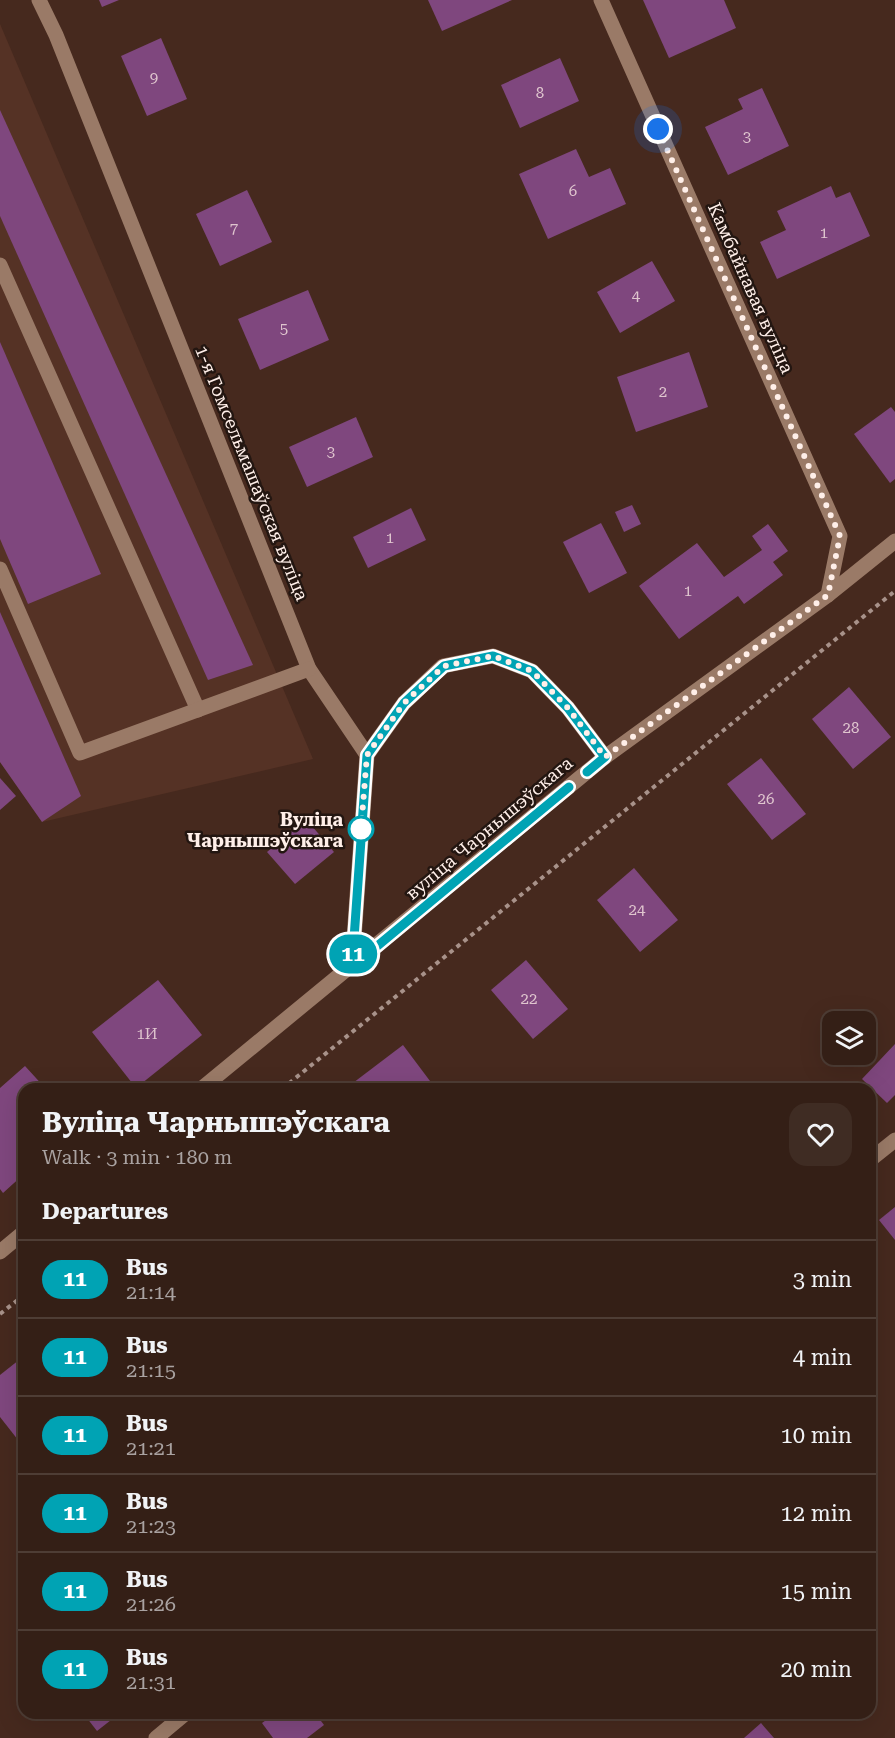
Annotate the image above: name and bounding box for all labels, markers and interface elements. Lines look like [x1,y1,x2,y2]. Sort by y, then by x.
house number: 9 [150,69,158,87]
house number: 8 [536,84,544,102]
your location [643,114,673,144]
house number: 3 [743,128,751,146]
house number: 6 [569,182,577,200]
street label: Камбайнавая вуліца [704,199,798,377]
house number: 7 [230,219,238,237]
house number: 1 [820,224,828,242]
house number: 4 [632,287,641,305]
house number: 5 [280,320,288,338]
street label: 1-я Гомсельмашаўская вуліца [191,342,313,604]
house number: 2 [659,383,667,401]
house number: 3 [327,443,335,461]
house number: 1 [386,529,394,547]
house number: 1 [684,582,692,600]
house number: 28 [843,719,859,737]
street label: вуліца Чарнышэўскага [401,752,577,904]
house number: 26 [758,790,774,808]
place label: Вуліца Чарнышэўскага [187,809,343,851]
marker: Вуліца Чарнышэўскага [348,816,374,842]
house number: 24 [629,901,646,919]
line badge: 11 [326,934,380,974]
text: 11 [341,942,365,966]
house number: 22 [521,990,537,1008]
map controls [822,1011,876,1065]
button: layers [822,1011,876,1065]
house number: 1И [136,1025,158,1043]
button: heart [789,1103,852,1166]
text: Вуліца Чарнышэўскага [42,1106,390,1139]
text: Walk · 3 min · 180 m [42,1145,232,1169]
text: Departures [42,1199,168,1224]
text: Bus [126,1255,168,1280]
text: 11 [63,1267,87,1291]
text: 3 min [793,1267,852,1292]
text: 21:14 [126,1280,176,1304]
text: Bus [126,1333,168,1358]
text: 11 [63,1345,87,1369]
text: 4 min [793,1345,852,1370]
text: 21:15 [126,1358,176,1382]
text: Bus [126,1411,168,1436]
text: 11 [63,1423,87,1447]
text: 10 min [781,1423,852,1448]
text: 21:21 [126,1436,176,1460]
text: Bus [126,1489,168,1514]
text: 11 [63,1501,87,1525]
text: 12 min [781,1501,852,1526]
text: 21:23 [126,1514,176,1538]
text: Bus [126,1567,168,1592]
text: 11 [63,1579,87,1603]
text: 15 min [781,1579,852,1604]
text: 21:26 [126,1592,176,1616]
text: Bus [126,1645,168,1670]
text: 11 [63,1657,87,1681]
text: 20 min [781,1657,852,1682]
text: 21:31 [126,1670,176,1694]

